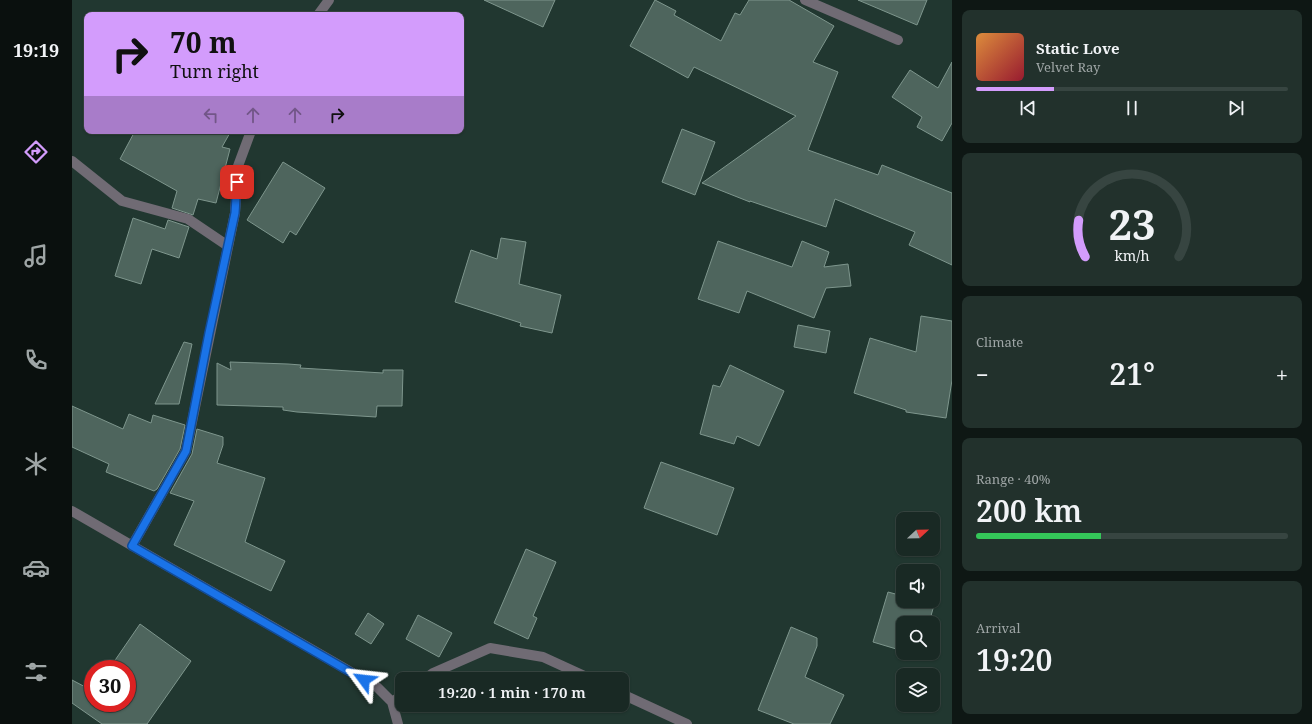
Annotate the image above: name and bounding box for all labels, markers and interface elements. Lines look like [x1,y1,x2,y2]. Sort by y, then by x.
text: 70 m [170,23,237,61]
icon: right [104,28,156,80]
text: 19:19 [13,38,59,62]
text: Static Love [1036,38,1120,58]
text: Velvet Ray [1036,58,1100,76]
text: Turn right [170,59,259,83]
icon: previous [1017,97,1039,119]
icon: pause [1121,97,1143,119]
icon: next [1225,97,1247,119]
icon: left [200,104,222,126]
icon: ahead [242,104,264,126]
icon: ahead [284,104,306,126]
icon: right [326,104,348,126]
icon: directions [22,138,50,166]
pin [220,165,254,199]
icon: arrive [226,171,248,193]
text: 23 [1108,196,1156,252]
icon: music [22,242,50,270]
text: km/h [1114,246,1150,265]
text: Climate [976,333,1023,351]
icon: phone [22,346,50,374]
text: 21° [1109,353,1155,394]
text: − [976,359,989,389]
text: + [1276,359,1288,389]
icon: climate [22,450,50,478]
text: Range · 40% [976,470,1050,488]
text: 200 km [976,490,1082,531]
north arrow [896,512,940,556]
map controls [896,512,940,712]
icon: car [22,554,50,582]
button: sound [896,564,940,608]
button: search [896,616,940,660]
text: Arrival [976,619,1020,637]
text: 19:20 [976,639,1052,680]
icon: filters [22,658,50,686]
position arrow [343,659,385,701]
speed limit sign: 30 [84,660,136,712]
button: layers [896,668,940,712]
text: 19:20 · 1 min · 170 m [438,682,586,702]

